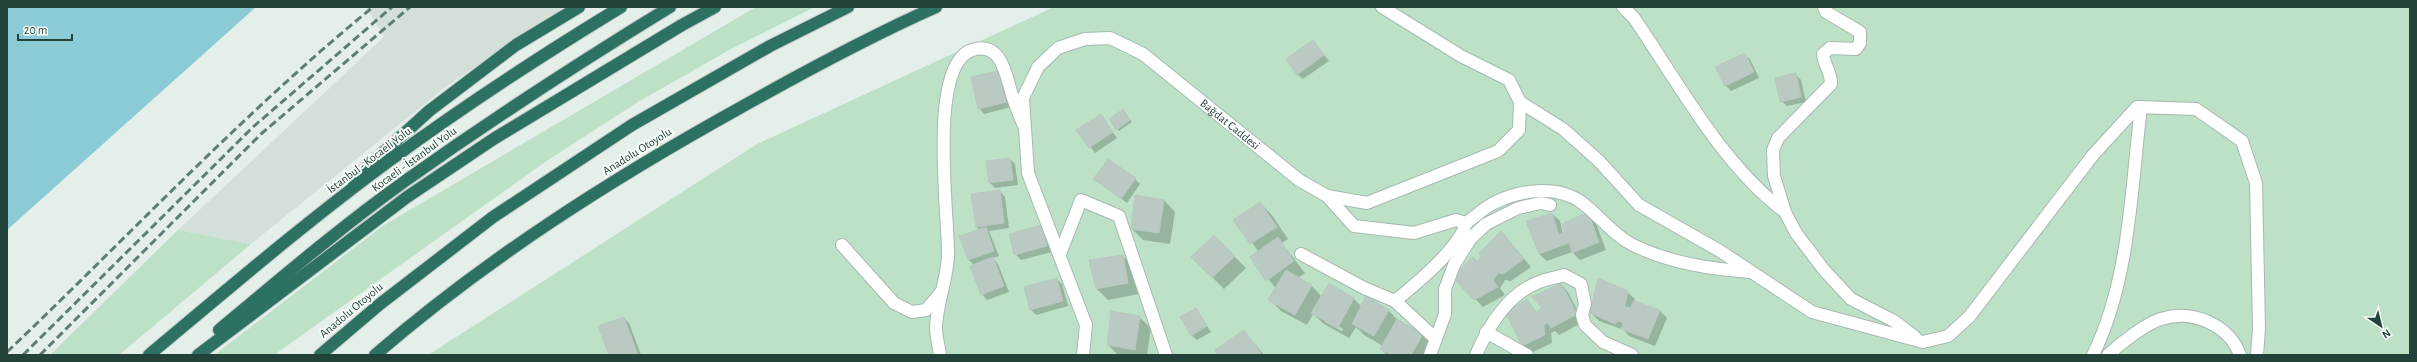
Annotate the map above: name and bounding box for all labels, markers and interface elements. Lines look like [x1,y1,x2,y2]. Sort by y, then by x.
scale bar [18,16,72,42]
text: 20 m [24,24,47,36]
street label: Bağdat Caddesi [1198,97,1262,152]
street label: Kocaeli - İstanbul Yolu [369,123,459,194]
street label: İstanbul - Kocaeli Yolu [324,124,413,195]
street label: Anadolu Otoyolu [600,125,674,178]
street label: Anadolu Otoyolu [317,280,386,341]
north arrow [2361,306,2401,346]
text: N [2380,327,2393,340]

